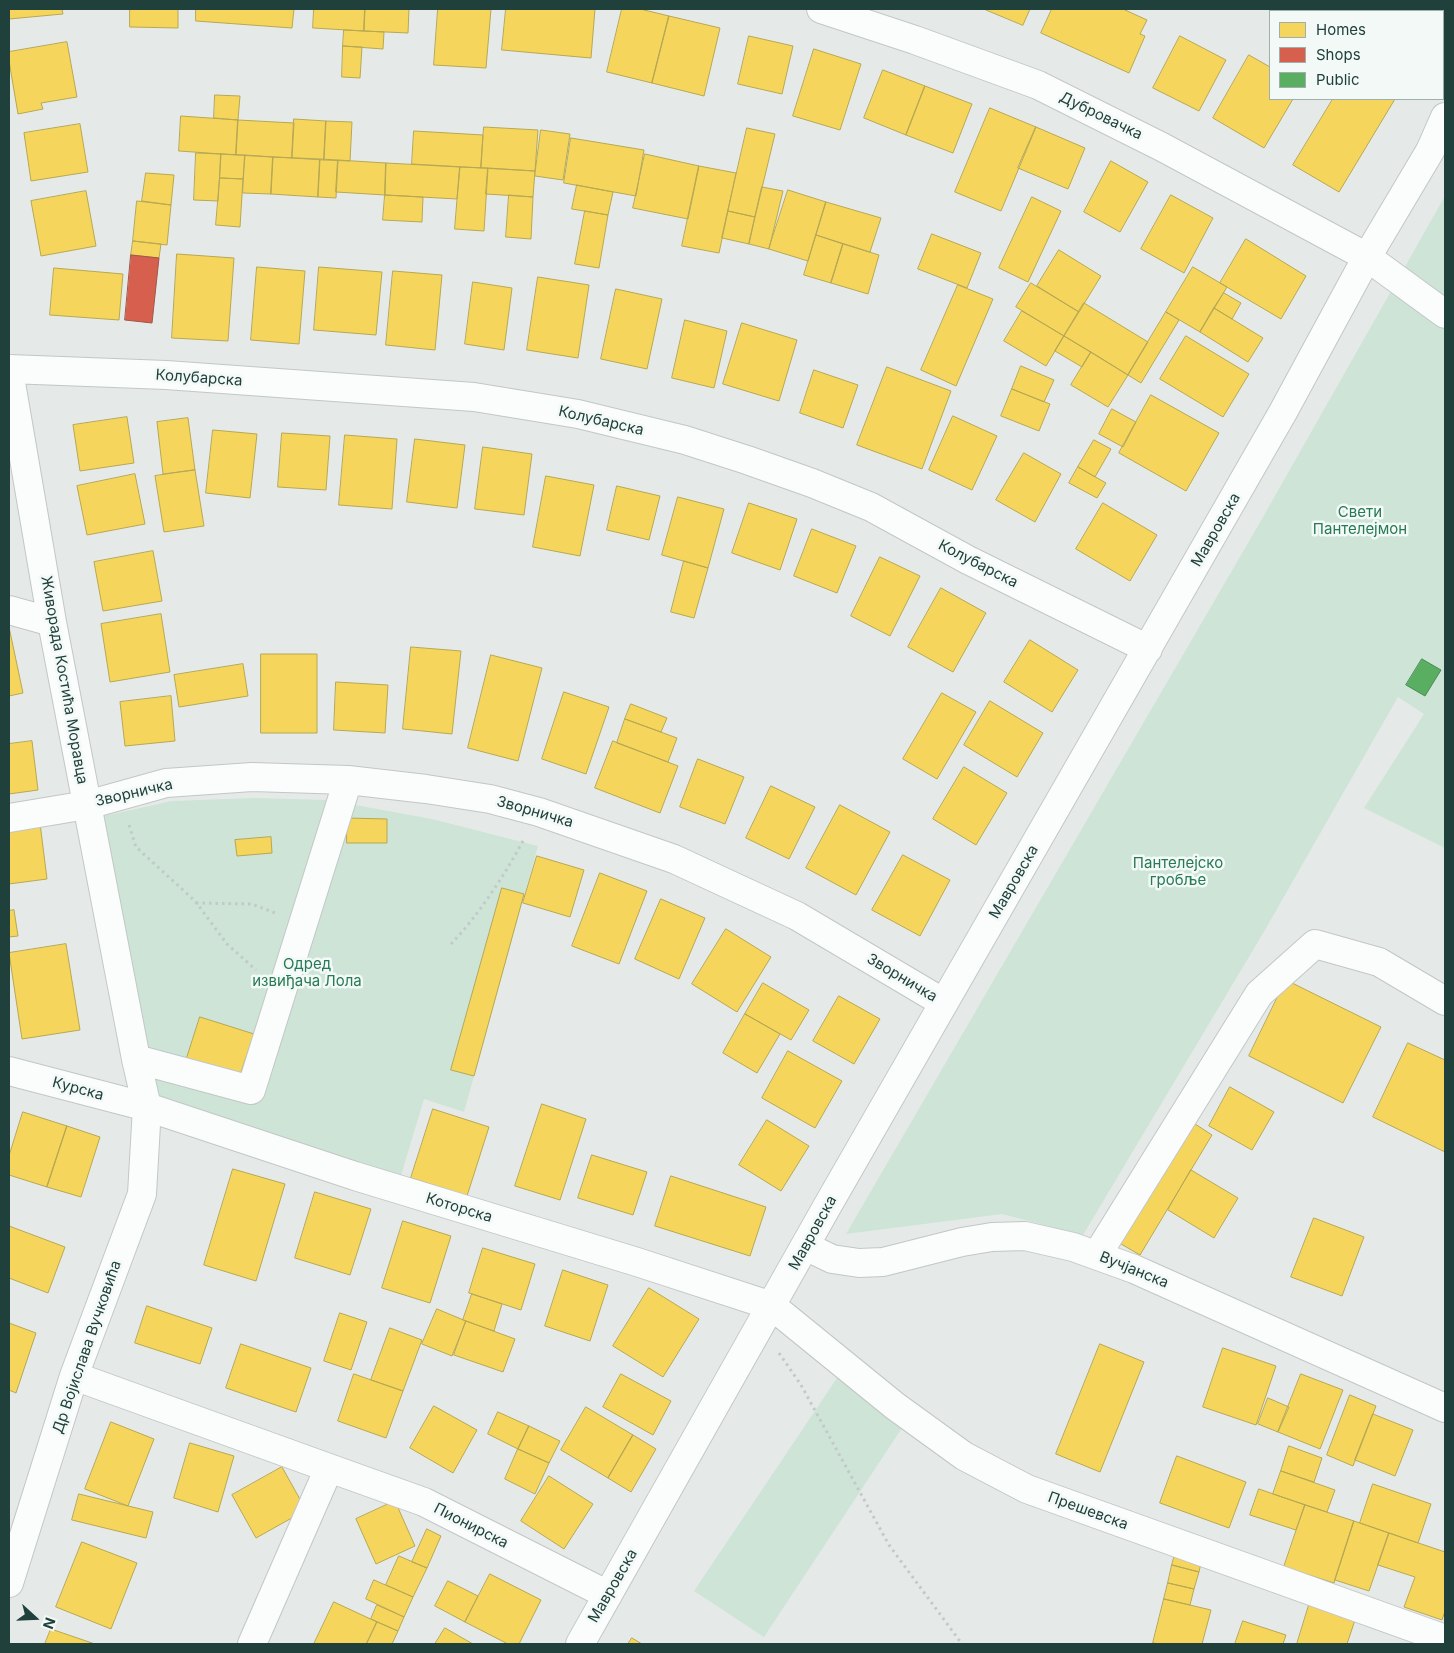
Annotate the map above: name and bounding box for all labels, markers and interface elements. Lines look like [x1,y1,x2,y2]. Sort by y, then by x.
legend [1269,10,1444,100]
text: Homes [1316,20,1366,39]
text: Shops [1316,45,1361,64]
text: Public [1316,70,1359,89]
street label: Дубровачка [1057,88,1145,144]
street label: Колубарска [155,366,243,390]
street label: Колубарска [557,402,645,440]
street label: Мавровска [1188,490,1244,570]
park label: Свети Пантелејмон [1313,503,1407,538]
street label: Колубарска [935,536,1021,592]
street label: Живорада Костића Моравца [37,574,91,786]
street label: Зворничка [94,775,174,811]
street label: Зворничка [495,792,575,832]
street label: Мавровска [986,842,1042,922]
park label: Пантелејско гробље [1133,854,1223,889]
street label: Зворничка [864,950,940,1006]
park label: Одред извиђача Лола [252,955,362,990]
street label: Курска [50,1074,106,1104]
street label: Которска [424,1189,494,1227]
street label: Мавровска [785,1193,841,1273]
street label: Вучјанска [1097,1248,1171,1292]
street label: Др Војислава Вучковића [49,1258,125,1436]
street label: Прешевска [1046,1488,1130,1534]
street label: Пионирска [431,1500,511,1552]
street label: Мавровска [585,1546,641,1626]
north arrow [10,1593,60,1643]
text: N [40,1615,59,1631]

